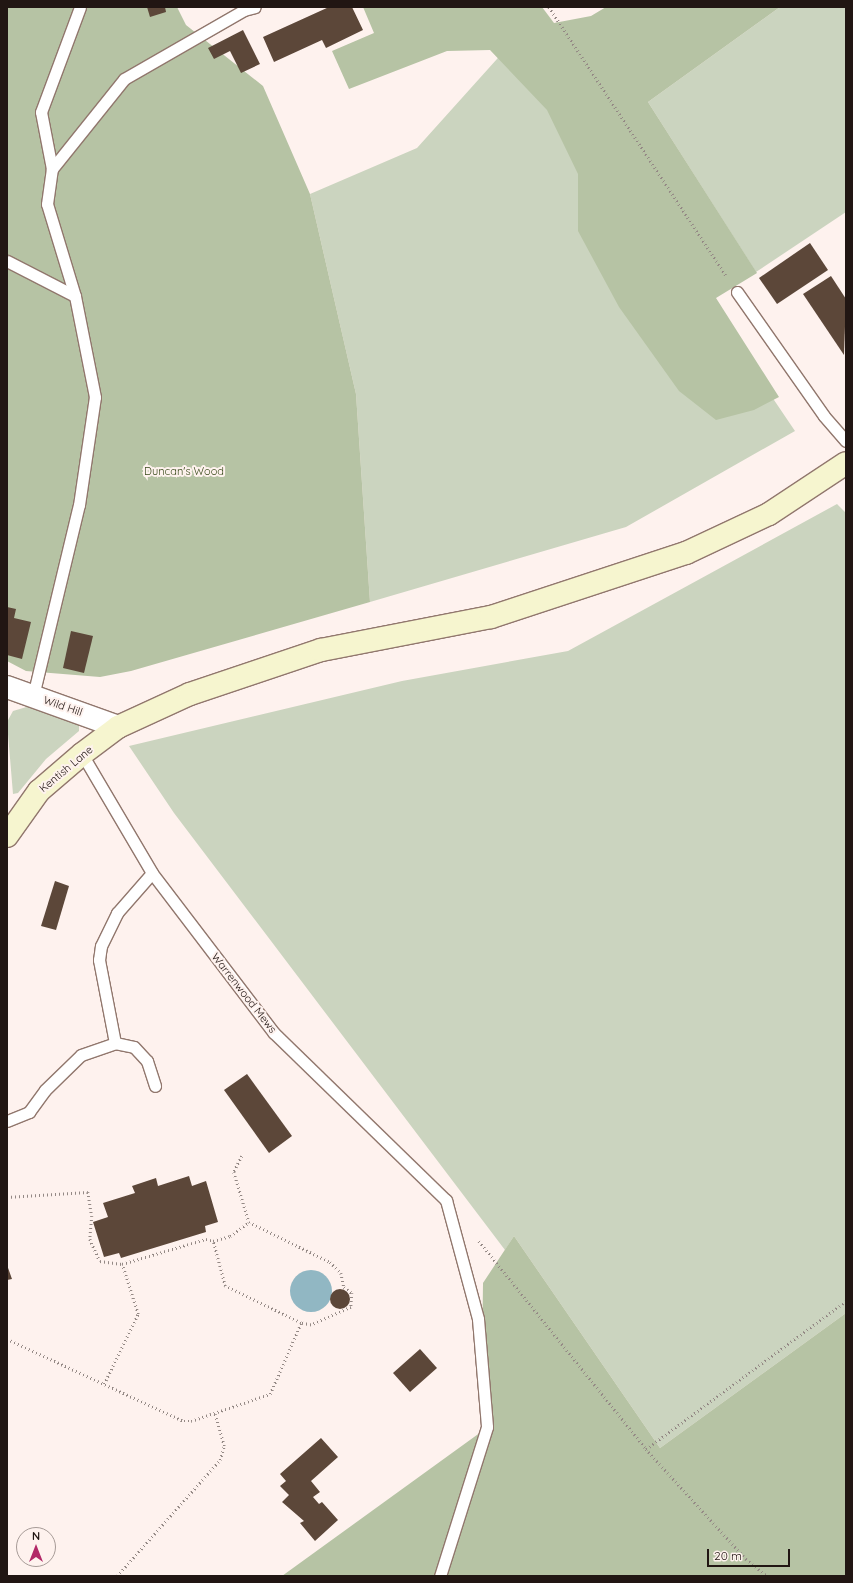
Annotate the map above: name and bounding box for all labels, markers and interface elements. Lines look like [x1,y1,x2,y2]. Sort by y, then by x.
park label: Duncan's Wood [144,464,224,478]
street label: Wild Hill [42,693,84,719]
street label: Kentish Lane [37,743,95,795]
street label: Warrenwood Mews [209,950,279,1036]
north arrow [16,1527,56,1567]
text: N [32,1529,40,1543]
scale bar [709,1541,792,1567]
text: 20 m [714,1548,742,1563]

